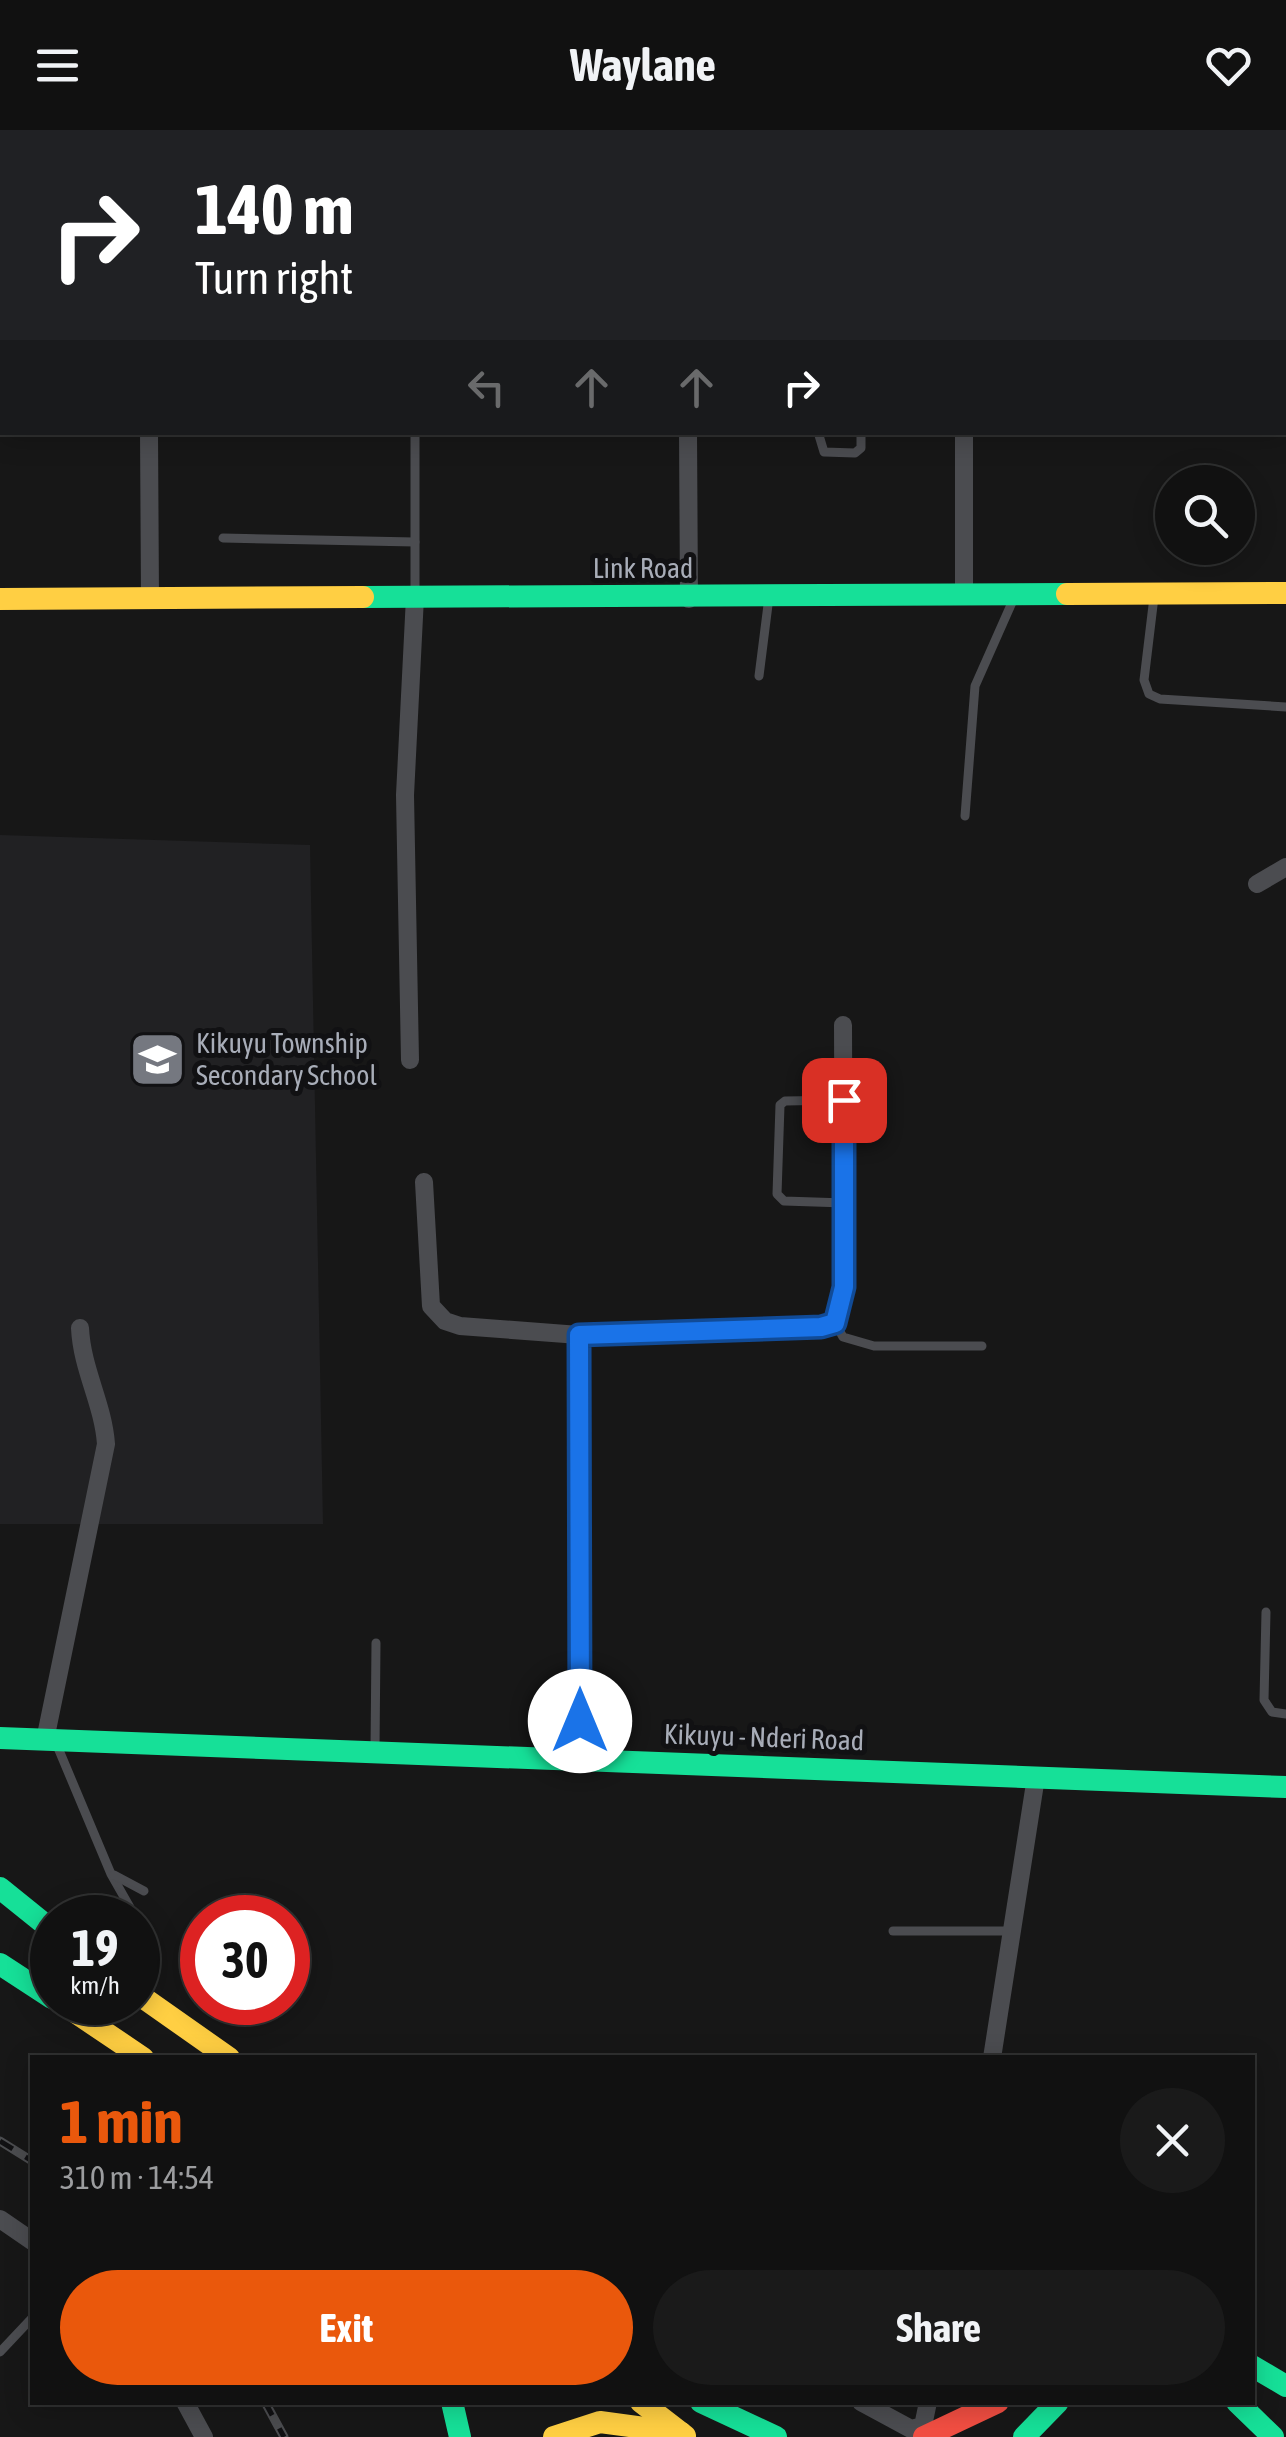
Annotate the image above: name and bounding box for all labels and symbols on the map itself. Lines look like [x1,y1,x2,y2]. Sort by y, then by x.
street label: Link Road [593,552,693,584]
place label: Kikuyu Township Secondary School [196,1027,377,1091]
school or university icon: Kikuyu Township Secondary School [127,1029,187,1089]
pin [802,1058,887,1143]
position arrow [528,1669,632,1773]
street label: Kikuyu - Nderi Road [663,1718,865,1756]
speed limit sign: 30 [180,1895,310,2025]

